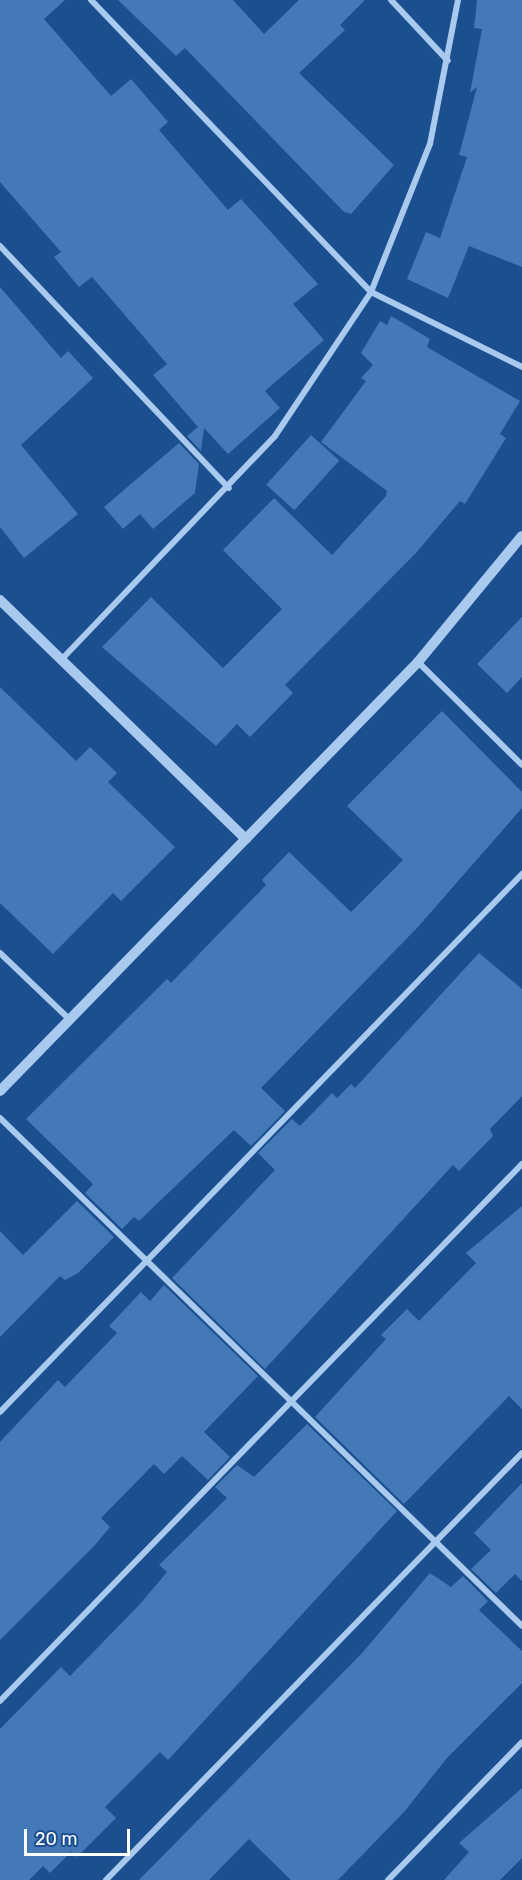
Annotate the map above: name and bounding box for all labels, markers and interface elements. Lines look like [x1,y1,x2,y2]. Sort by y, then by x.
scale bar [27,1817,134,1855]
text: 20 m [35,1828,77,1850]

